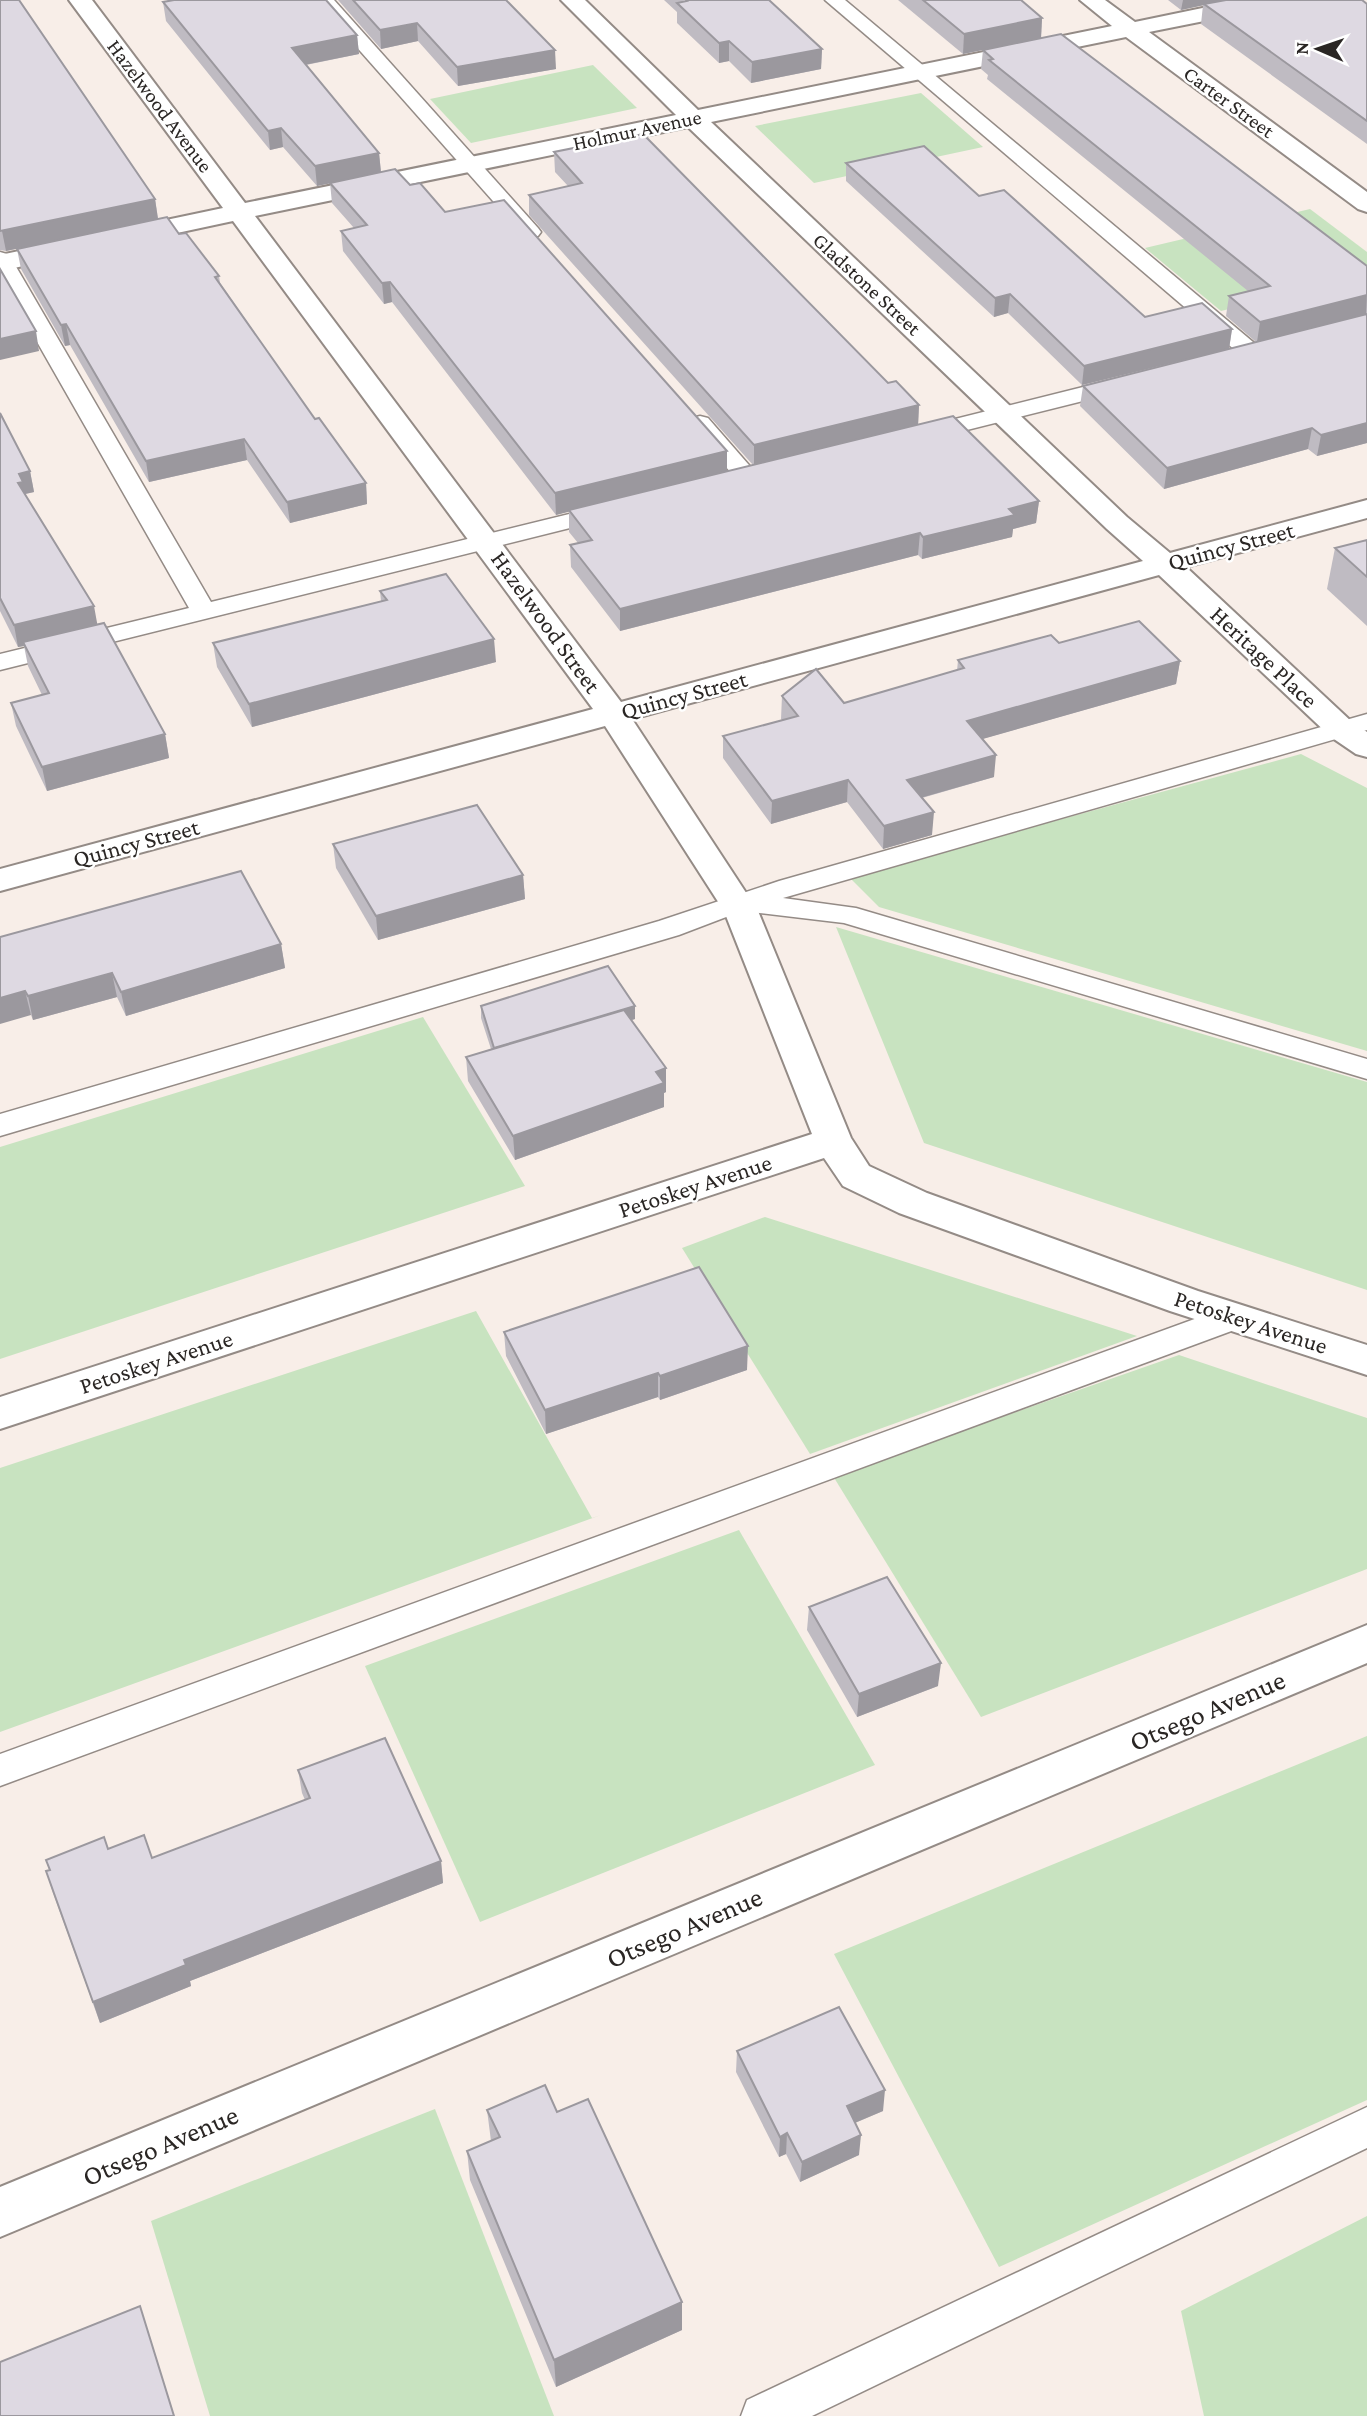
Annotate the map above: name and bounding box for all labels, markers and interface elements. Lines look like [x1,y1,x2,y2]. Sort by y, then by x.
north arrow [1283,14,1353,84]
street label: Hazelwood Avenue [102,35,218,177]
text: N [1291,42,1312,55]
street label: Carter Street [1179,61,1280,144]
street label: Holmur Avenue [570,105,704,155]
street label: Gladstone Street [808,228,927,341]
street label: Quincy Street [1165,515,1298,575]
street label: Hazelwood Street [486,546,607,699]
street label: Heritage Place [1205,600,1323,713]
street label: Quincy Street [618,664,751,724]
street label: Quincy Street [70,812,203,872]
street label: Petoskey Avenue [615,1148,775,1223]
street label: Petoskey Avenue [1171,1284,1331,1359]
street label: Petoskey Avenue [76,1324,236,1399]
street label: Otsego Avenue [1125,1664,1290,1757]
street label: Otsego Avenue [602,1881,767,1974]
street label: Otsego Avenue [78,2099,243,2192]

